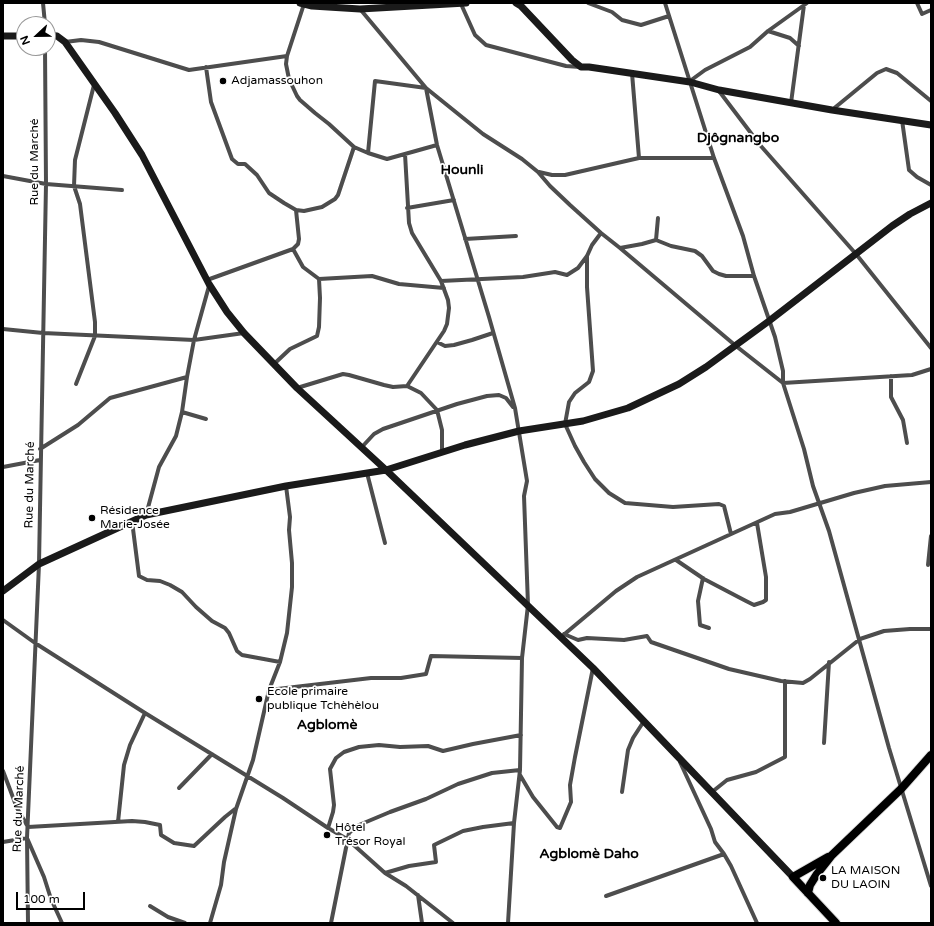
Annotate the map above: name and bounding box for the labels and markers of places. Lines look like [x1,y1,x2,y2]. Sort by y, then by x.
place label: Adjamassouhon [231,74,323,88]
marker: Adjamassouhon [218,76,228,86]
place label: Résidence Marie-Josée [100,504,170,532]
marker: Résidence Marie-Josée [87,513,97,523]
place label: Ecole primaire publique Tchèhèlou [267,685,379,713]
marker: Ecole primaire publique Tchèhèlou [254,694,264,704]
place label: Hôtel Trésor Royal [335,821,405,849]
marker: Hôtel Trésor Royal [322,830,332,840]
place label: LA MAISON DU LAOIN [831,864,900,892]
marker: LA MAISON DU LAOIN [818,873,828,883]

